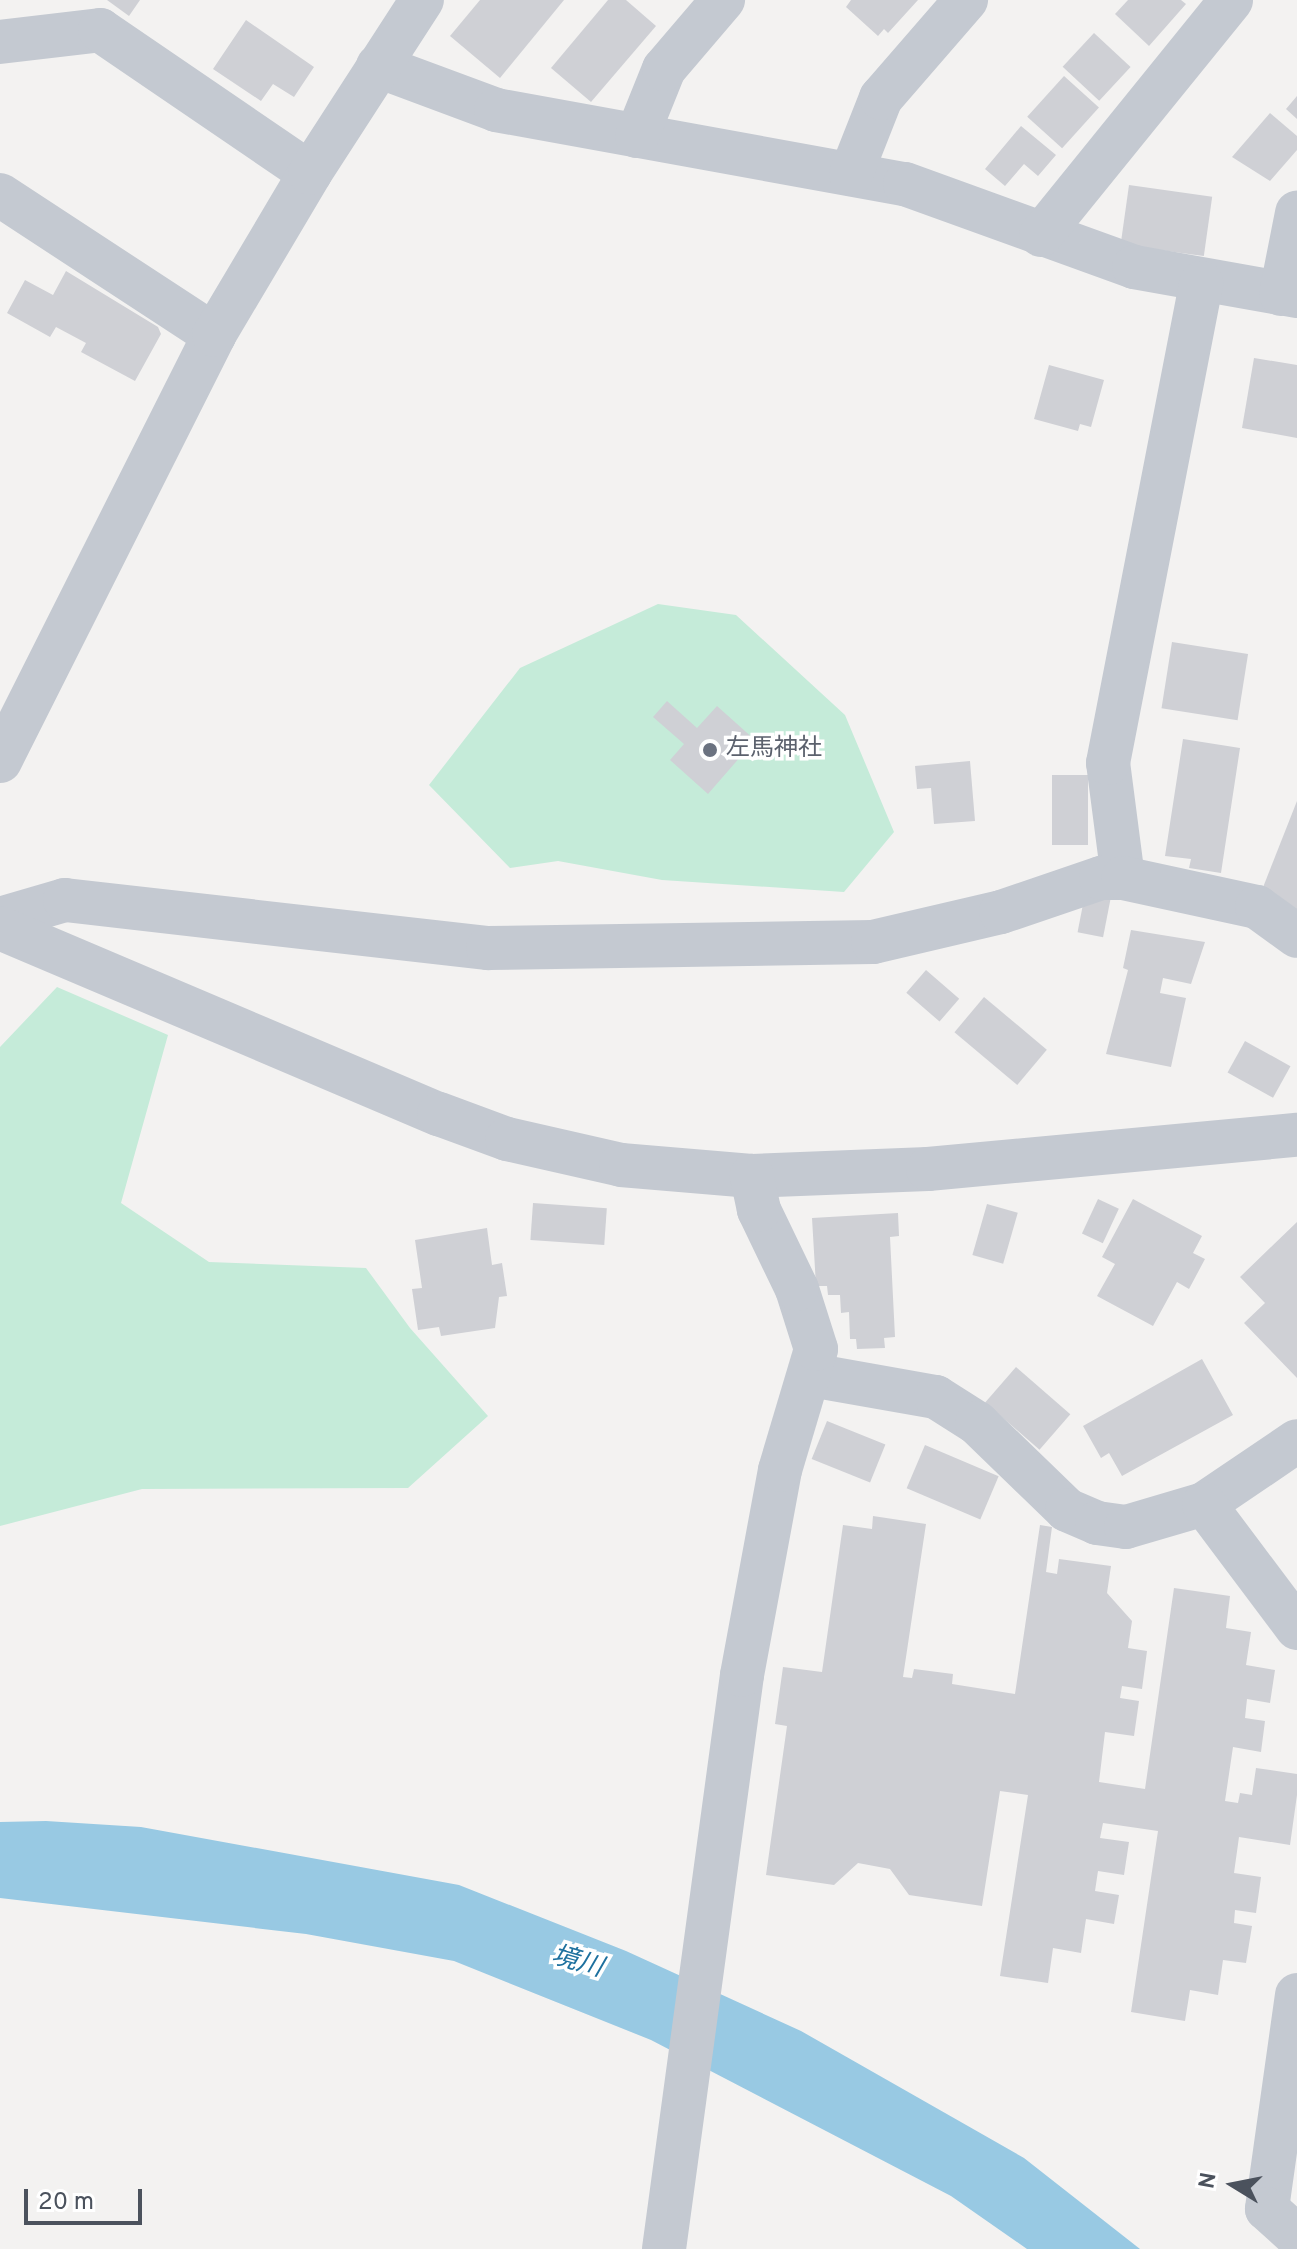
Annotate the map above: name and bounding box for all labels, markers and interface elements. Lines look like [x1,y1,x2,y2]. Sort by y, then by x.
place label: 左馬神社 [726,736,822,764]
marker: 左馬神社 [701,741,719,759]
water label: 境川 [548,1941,606,1985]
north arrow [1193,2145,1273,2225]
text: N [1194,2171,1224,2191]
scale bar [28,2173,146,2223]
text: 20 m [38,2188,94,2218]

